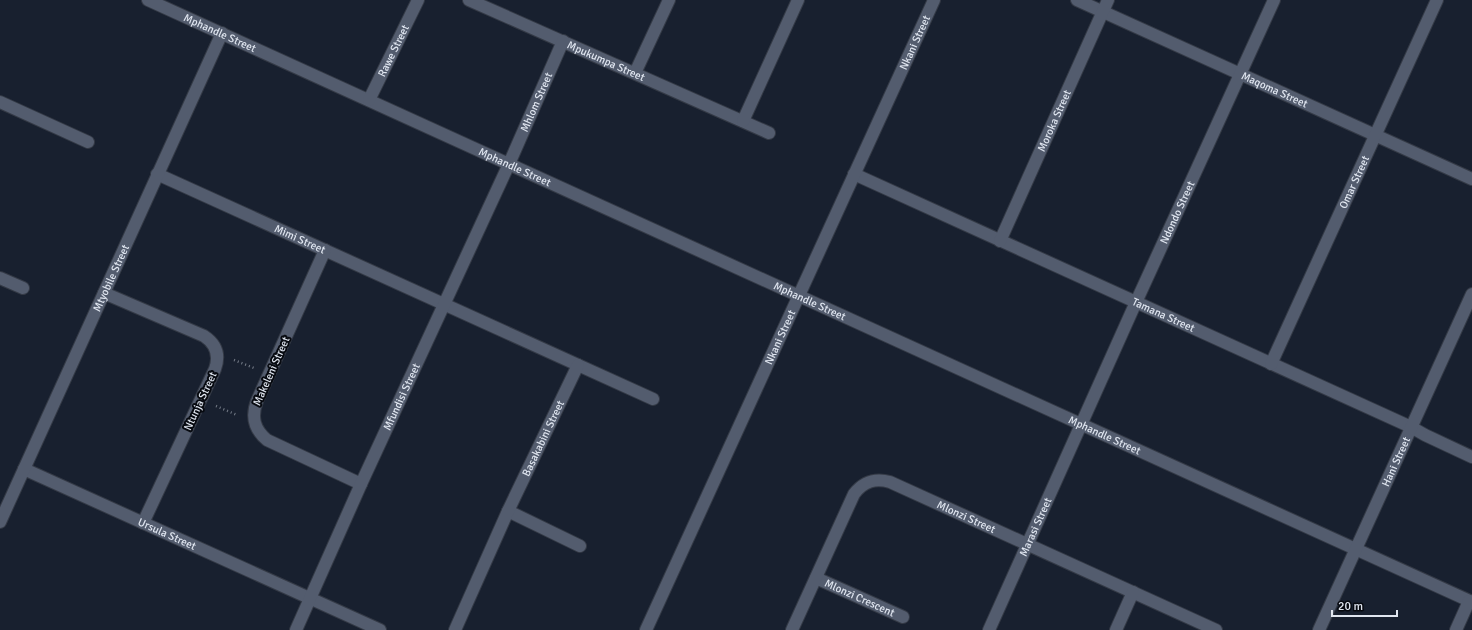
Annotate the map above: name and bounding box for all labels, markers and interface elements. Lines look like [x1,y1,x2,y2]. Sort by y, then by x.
street label: Mphandle Street [182,11,258,55]
street label: Nkani Street [897,13,933,72]
street label: Rawe Street [375,22,412,79]
street label: Mpukumpa Street [565,38,647,84]
street label: Maqoma Street [1239,69,1310,111]
street label: Mhlom Street [518,70,555,134]
street label: Moroka Street [1035,88,1074,154]
street label: Mphandle Street [476,145,553,189]
street label: Omar Street [1337,154,1372,211]
street label: Ndondo Street [1157,179,1198,246]
street label: Mimi Street [272,222,328,257]
street label: Mtyobile Street [90,243,132,314]
street label: Mphandle Street [771,279,848,323]
street label: Tamana Street [1130,295,1197,335]
street label: Nkani Street [762,308,799,367]
street label: Makeleni Street [250,335,292,408]
street label: Mfundisi Street [381,361,423,432]
street label: Ntunja Street [181,370,220,433]
street label: Basakabini Street [520,398,567,479]
street label: Mphandle Street [1066,413,1143,458]
street label: Hani Street [1379,435,1413,489]
street label: Marasi Street [1017,496,1055,558]
street label: Mlonzi Street [935,498,997,536]
street label: Ursula Street [136,515,198,553]
street label: Mlonzi Crescent [823,577,897,620]
scale bar [1332,592,1397,618]
text: 20 m [1338,599,1363,614]

